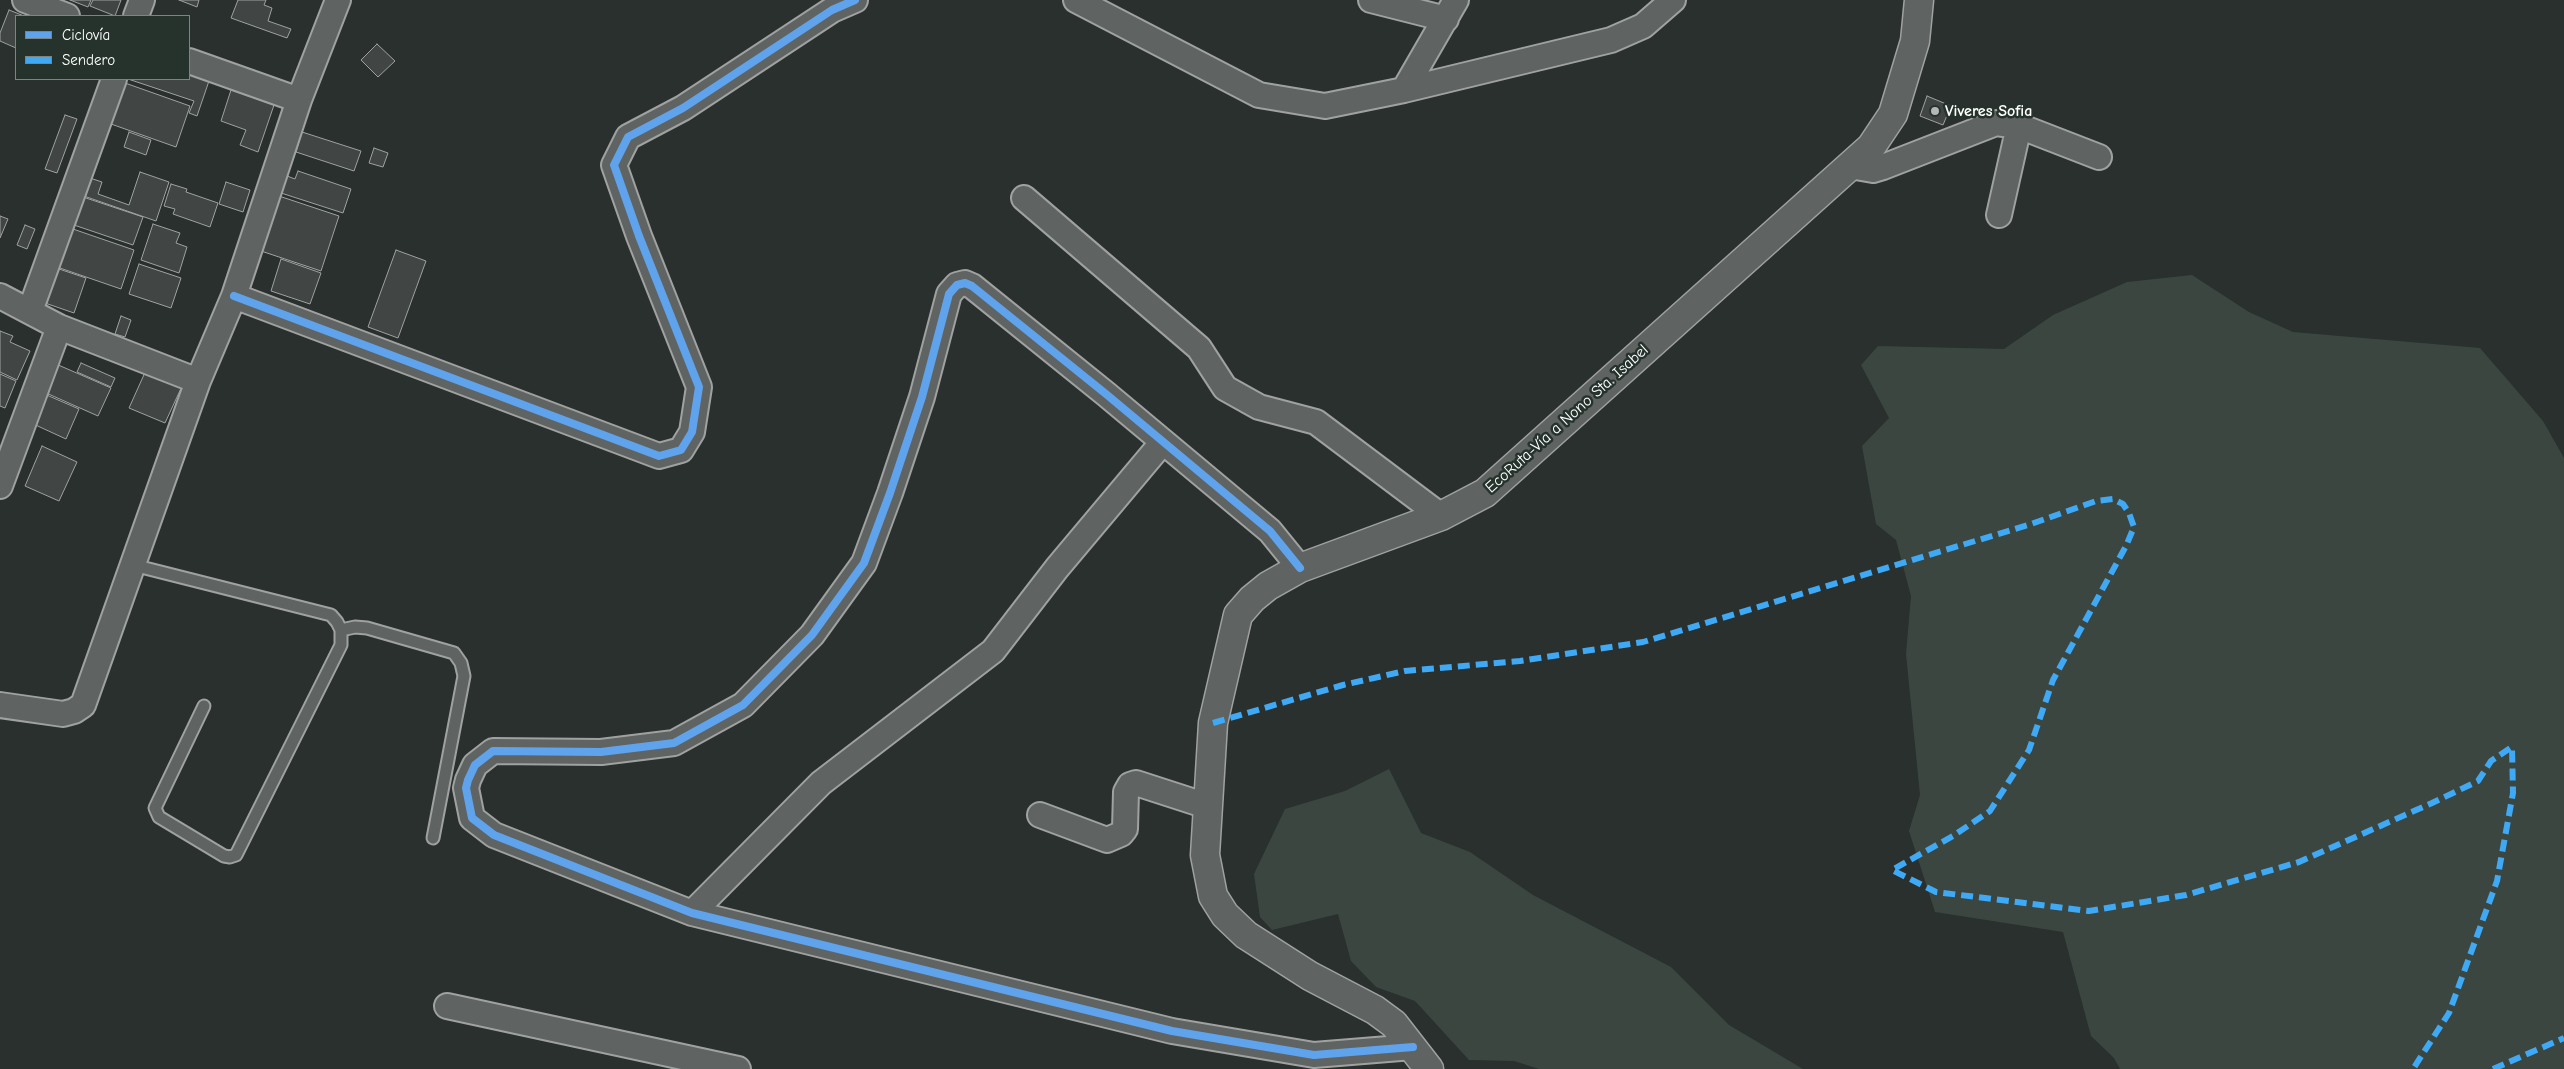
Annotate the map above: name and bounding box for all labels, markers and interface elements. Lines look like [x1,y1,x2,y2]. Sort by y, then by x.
legend [15,15,190,80]
text: Ciclovía [62,26,110,44]
text: Sendero [62,51,115,69]
place label: Viveres Sofia [1945,101,2032,121]
marker: Viveres Sofia [1929,105,1941,117]
street label: EcoRuta-Vía a Nono Sta. Isabel [1481,341,1653,497]

